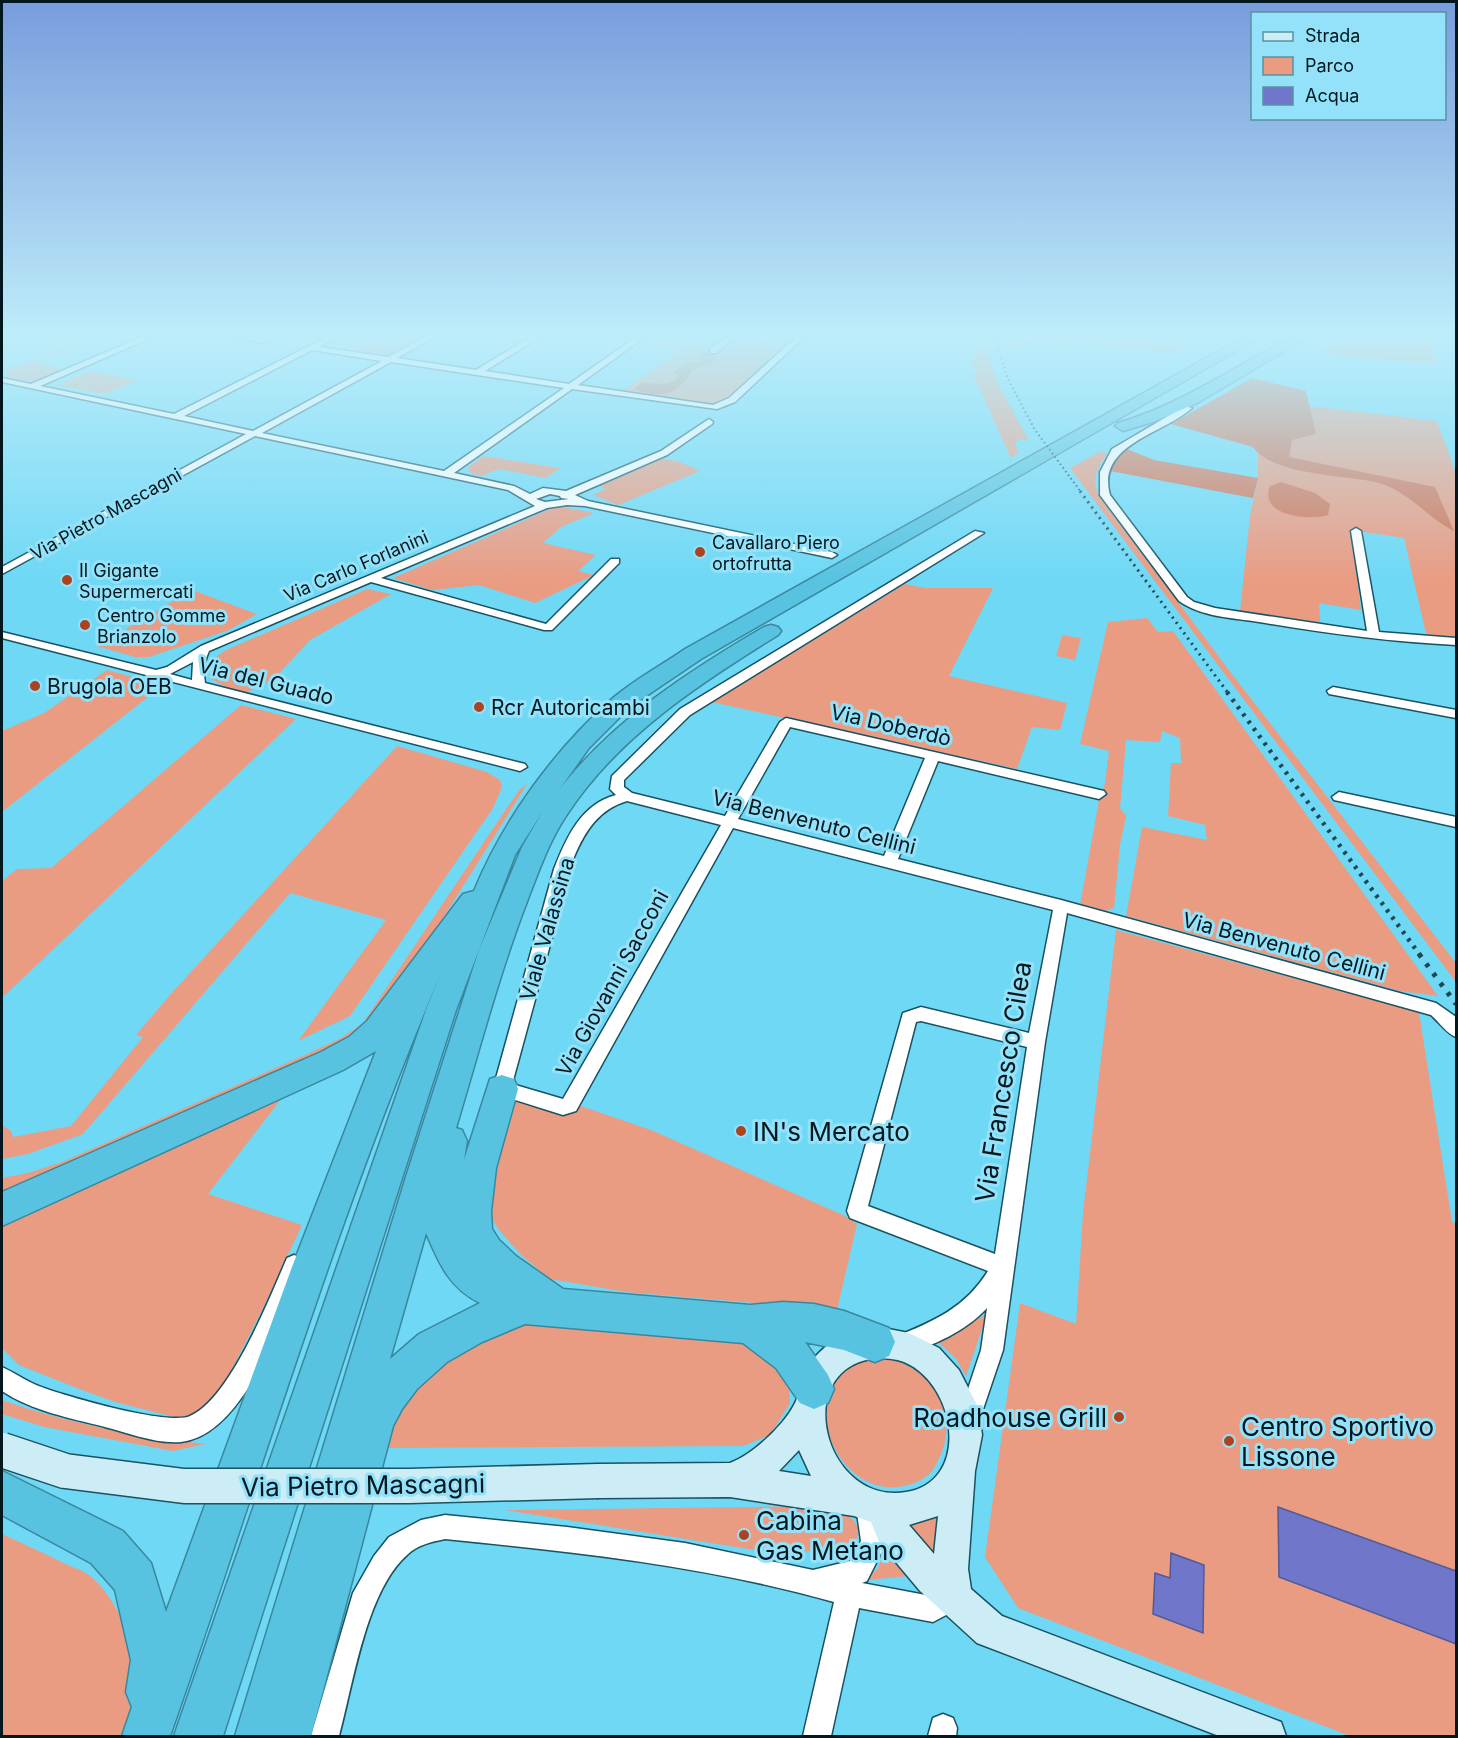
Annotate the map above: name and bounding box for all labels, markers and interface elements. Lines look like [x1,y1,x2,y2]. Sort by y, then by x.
legend [1251,12,1446,120]
text: Strada [1305,25,1360,46]
text: Parco [1305,55,1354,76]
text: Acqua [1305,85,1359,106]
street label: Via Pietro Mascagni [27,464,185,564]
street label: Via Carlo Forlanini [281,526,431,606]
place label: Cavallaro Piero ortofrutta [712,532,840,574]
marker: Cavallaro Piero ortofrutta [693,545,707,559]
place label: Il Gigante Supermercati [79,560,193,602]
marker: Il Gigante Supermercati [60,573,74,587]
place label: Centro Gomme Brianzolo [97,605,226,647]
marker: Centro Gomme Brianzolo [78,618,92,632]
street label: Via del Guado [196,652,336,710]
place label: Brugola OEB [47,674,172,699]
marker: Brugola OEB [28,679,42,693]
place label: Rcr Autoricambi [491,695,650,720]
street label: Via Doberdò [828,699,954,751]
marker: Rcr Autoricambi [472,700,486,714]
street label: Via Benvenuto Cellini [709,785,919,859]
street label: Viale Valassina [515,854,579,1004]
street label: Via Giovanni Sacconi [550,886,674,1080]
street label: Via Benvenuto Cellini [1180,907,1388,985]
street label: Via Francesco Cilea [969,959,1037,1205]
place label: IN's Mercato [753,1116,910,1147]
marker: IN's Mercato [734,1124,748,1138]
place label: Roadhouse Grill [913,1402,1107,1433]
marker: Roadhouse Grill [1112,1410,1126,1424]
place label: Centro Sportivo Lissone [1241,1411,1434,1472]
marker: Centro Sportivo Lissone [1222,1434,1236,1448]
street label: Via Pietro Mascagni [241,1467,485,1503]
place label: Cabina Gas Metano [756,1505,904,1566]
marker: Cabina Gas Metano [737,1528,751,1542]

